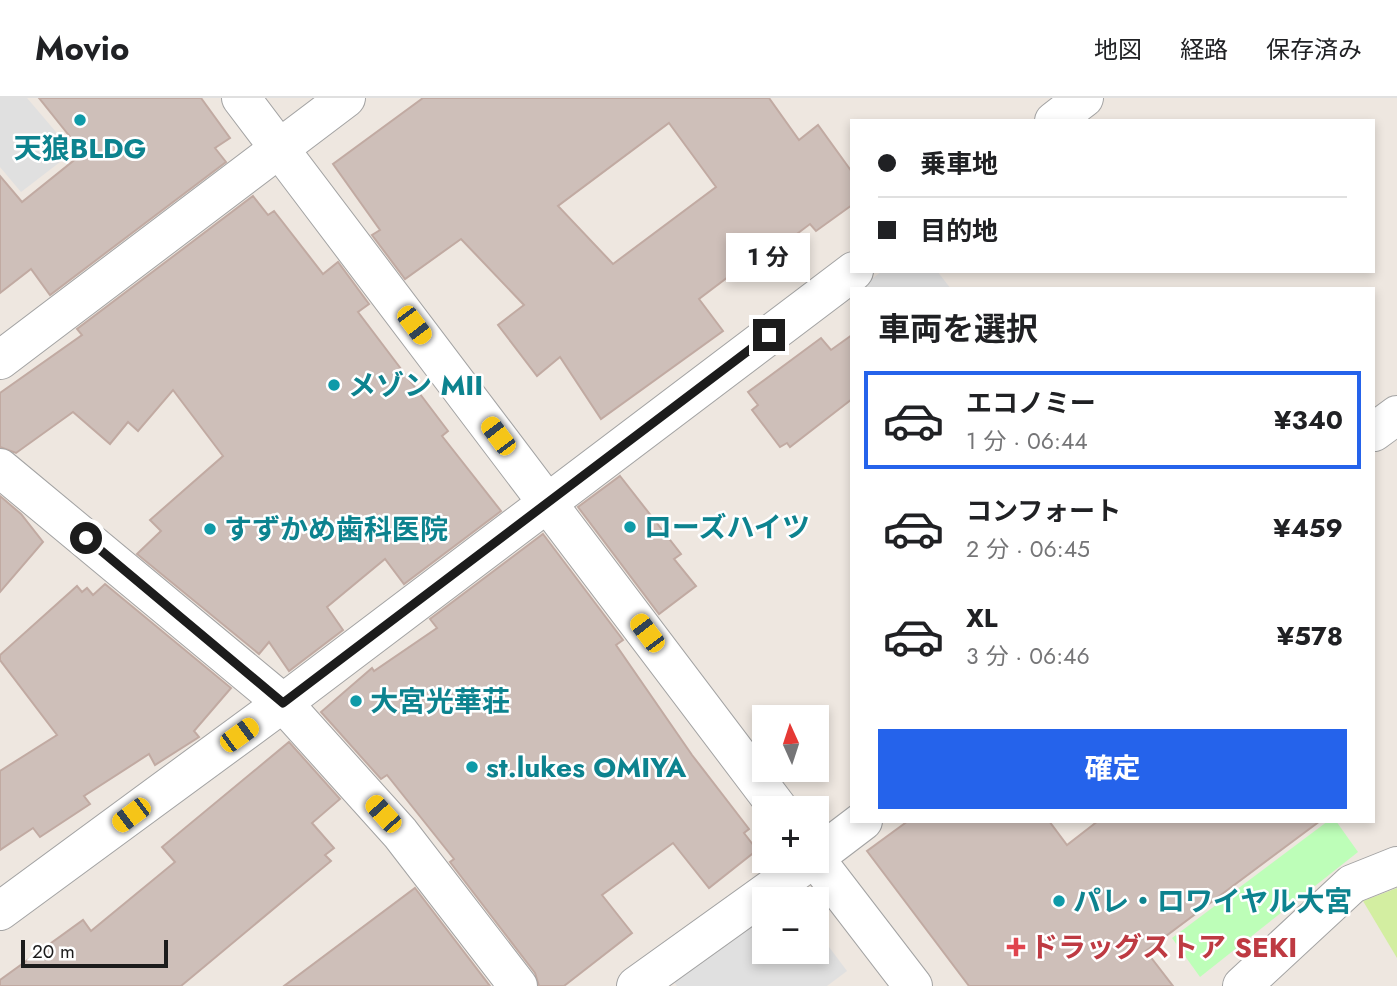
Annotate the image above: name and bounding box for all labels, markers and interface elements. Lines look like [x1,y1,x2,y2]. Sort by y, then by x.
text: Movio [35,25,129,72]
text: 地図 [1094,32,1142,67]
text: 経路 [1180,32,1228,67]
text: 保存済み [1266,32,1362,67]
marker: 天狼BLDG [72,112,88,128]
place label: 天狼BLDG [14,128,146,169]
text: 乗車地 [920,145,998,183]
text: 目的地 [920,212,998,250]
callout: 1 分 [727,233,811,282]
text: 1 分 [747,240,789,274]
car [393,302,436,348]
text: 車両を選択 [878,306,1038,352]
route end [753,319,785,351]
place label: メゾン MII [348,365,483,406]
marker: メゾン MII [326,377,342,393]
text: エコノミー [966,384,1096,422]
icon: car [882,389,945,452]
text: ¥340 [1274,401,1343,439]
car [477,413,520,459]
text: 1 分 · 06:44 [966,424,1088,458]
text: コンフォート [966,492,1121,530]
icon: car [882,497,945,560]
place label: ローズハイツ [644,507,810,548]
place label: すずかめ歯科医院 [224,509,448,550]
text: ¥459 [1273,509,1343,547]
marker: ローズハイツ [622,519,638,535]
marker: すずかめ歯科医院 [202,521,218,537]
route start [70,522,102,554]
text: 2 分 · 06:45 [966,532,1090,566]
text: XL [966,599,998,637]
icon: car [882,605,945,668]
car [626,610,669,656]
text: ¥578 [1277,617,1343,655]
text: 3 分 · 06:46 [966,639,1090,673]
place label: 大宮光華荘 [370,681,510,722]
marker: 大宮光華荘 [348,693,364,709]
north arrow [752,705,830,782]
map controls [752,705,829,964]
car [216,714,263,756]
button: 確定 [878,729,1347,809]
place label: st.lukes OMIYA [486,747,687,788]
marker: st.lukes OMIYA [464,759,480,775]
car [362,791,405,837]
car [108,794,155,836]
button: + [752,796,829,873]
place label: パレ・ロワイヤル大宮 [1073,881,1352,922]
button: − [752,887,829,964]
marker: パレ・ロワイヤル大宮 [1051,893,1067,909]
place label: ドラッグストア SEKI [1030,927,1297,968]
scale bar [21,937,168,969]
text: 20 m [32,938,75,965]
marker: ドラッグストア SEKI [1008,939,1024,955]

